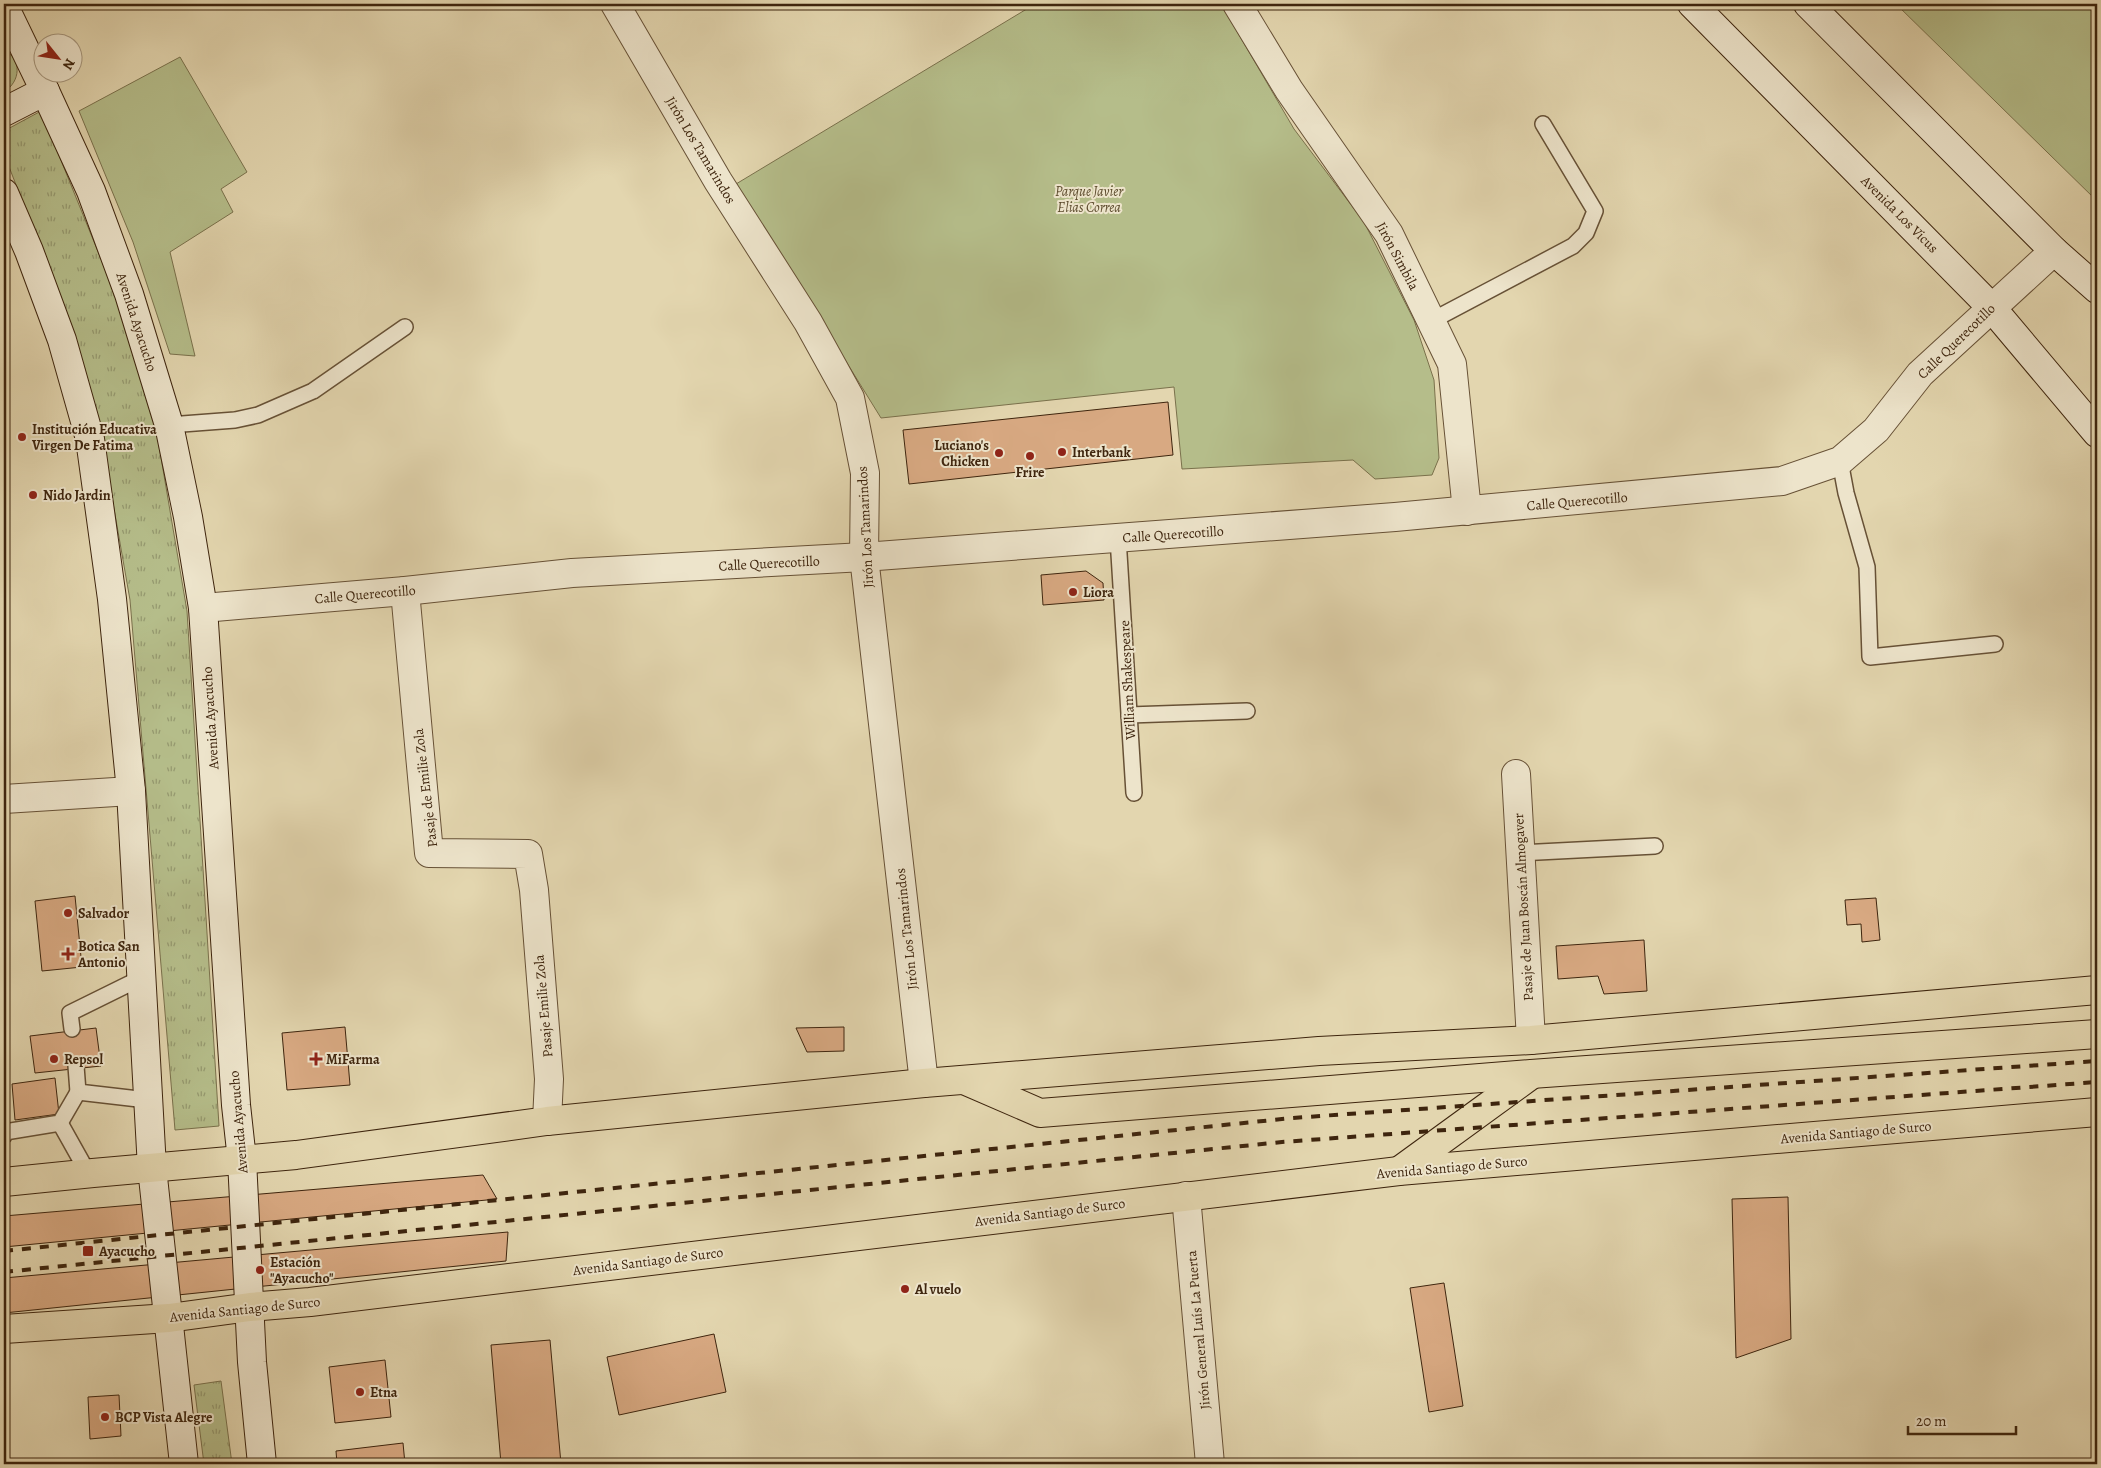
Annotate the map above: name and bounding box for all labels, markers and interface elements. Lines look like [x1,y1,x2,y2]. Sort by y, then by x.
north arrow [32,32,82,82]
text: N [58,55,80,73]
street label: Jirón Los Tamarindos [661,93,740,207]
street label: Avenida Los Vicus [1856,171,1942,257]
park label: Parque Javier Elias Correa [1055,182,1124,217]
street label: Jirón Simbila [1372,219,1424,294]
street label: Avenida Ayacucho [111,269,161,374]
street label: Calle Querecotillo [1913,299,1999,383]
place label: Institución Educativa Virgen De Fatima [31,420,157,455]
marker: Institución Educativa Virgen De Fatima [16,431,28,443]
place label: Luciano's Chicken [934,436,989,471]
place label: Interbank [1072,443,1131,462]
marker: Interbank [1056,446,1068,458]
marker: Luciano's Chicken [993,447,1005,459]
marker: Frire [1024,450,1036,462]
place label: Frire [1015,463,1045,482]
street label: Jirón Los Tamarindos [853,466,878,588]
place label: Nido Jardin [43,486,111,505]
street label: Calle Querecotillo [1526,488,1628,515]
marker: Nido Jardin [27,489,39,501]
street label: Calle Querecotillo [1122,521,1224,548]
street label: Calle Querecotillo [718,551,820,576]
street label: Calle Querecotillo [314,581,416,608]
place label: Liora [1083,583,1114,602]
marker: Liora [1067,586,1079,598]
street label: William Shakespeare [1115,620,1140,741]
street label: Avenida Ayacucho [197,666,224,771]
street label: Pasaje de Emilie Zola [409,727,442,848]
street label: Pasaje de Juan Boscán Almogaver [1509,812,1538,1001]
street label: Jirón Los Tamarindos [891,867,922,991]
place label: Salvador [78,904,130,923]
marker: Salvador [62,907,74,919]
place label: Botica San Antonio [77,937,140,972]
marker: Botica San Antonio [62,948,74,960]
street label: Pasaje Emilie Zola [530,953,557,1058]
place label: Repsol [64,1050,103,1069]
place label: MiFarma [326,1050,380,1069]
marker: Repsol [48,1053,60,1065]
marker: MiFarma [310,1053,322,1065]
street label: Avenida Ayacucho [225,1070,253,1175]
street label: Avenida Santiago de Surco [1779,1116,1932,1149]
street label: Avenida Santiago de Surco [1375,1151,1528,1184]
street label: Avenida Santiago de Surco [973,1194,1126,1231]
place label: Ayacucho [98,1242,155,1261]
street label: Avenida Santiago de Surco [571,1243,724,1280]
marker: Ayacucho [81,1244,95,1258]
street label: Jirón General Luís La Puerta [1182,1249,1215,1410]
place label: Estación "Ayacucho" [270,1253,334,1288]
marker: Estación "Ayacucho" [254,1264,266,1276]
place label: Al vuelo [914,1280,961,1299]
marker: Al vuelo [899,1283,911,1295]
street label: Avenida Santiago de Surco [168,1292,321,1327]
place label: Etna [370,1383,398,1402]
marker: Etna [354,1386,366,1398]
scale bar [1908,1403,2016,1435]
place label: BCP Vista Alegre [115,1408,213,1427]
marker: BCP Vista Alegre [99,1411,111,1423]
text: 20 m [1916,1411,1947,1431]

